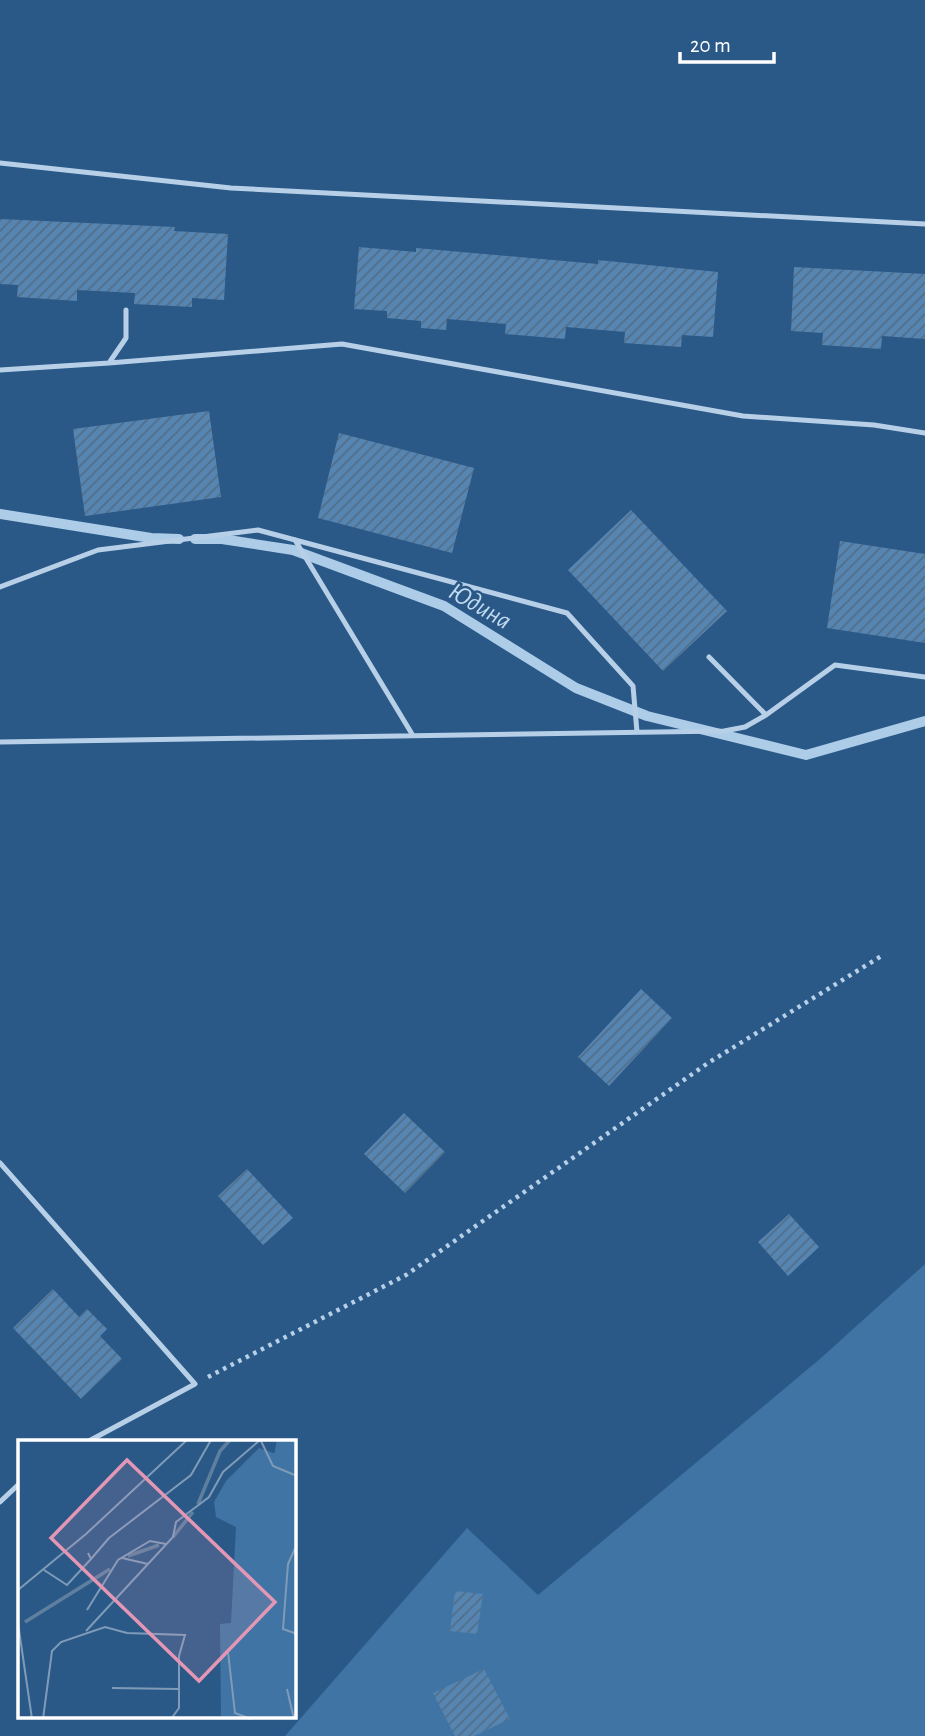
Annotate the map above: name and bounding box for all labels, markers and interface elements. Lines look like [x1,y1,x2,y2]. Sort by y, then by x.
scale bar [680,21,774,65]
text: 20 m [690,35,731,56]
water label: Юдина [444,578,516,634]
inset map [18,1440,296,1718]

